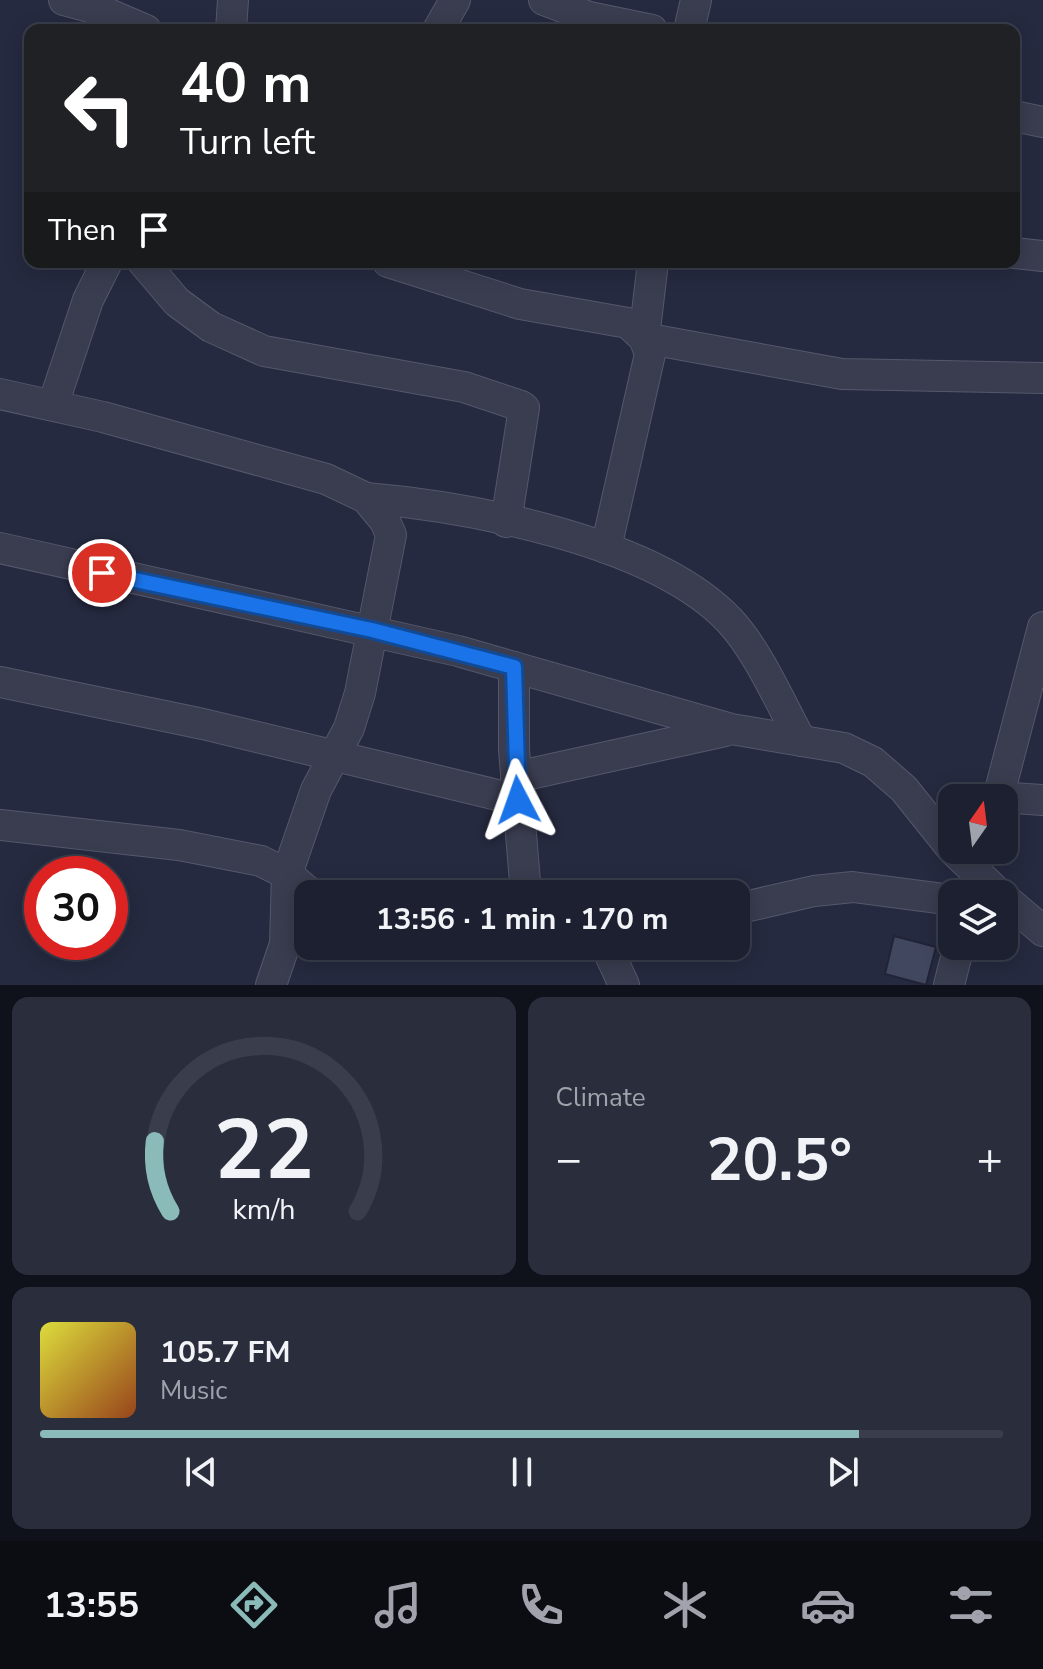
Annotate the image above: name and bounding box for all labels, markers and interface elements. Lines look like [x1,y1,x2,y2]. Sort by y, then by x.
text: 40 m [180,45,311,122]
icon: left [48,56,152,160]
text: Turn left [180,118,315,167]
icon: arrive [132,208,176,252]
text: Then [48,210,116,251]
pin [68,539,136,607]
icon: arrive [80,551,124,595]
position arrow [476,758,560,842]
north arrow [938,784,1018,864]
map controls [938,784,1018,960]
speed limit sign: 30 [24,856,128,960]
button: layers [938,880,1018,960]
text: 13:56 · 1 min · 170 m [376,899,668,940]
text: Climate [556,1080,646,1115]
text: 22 [214,1094,314,1207]
text: 20.5° [706,1119,852,1201]
text: − [556,1130,582,1190]
text: + [977,1130,1003,1190]
text: km/h [232,1190,295,1229]
text: 105.7 FM [160,1332,290,1373]
text: Music [160,1373,227,1408]
icon: previous [179,1450,223,1494]
icon: pause [500,1450,544,1494]
icon: next [821,1450,865,1494]
icon: directions [226,1577,282,1633]
icon: music [370,1577,426,1633]
icon: phone [513,1577,569,1633]
icon: climate [657,1577,713,1633]
icon: car [800,1577,856,1633]
icon: filters [943,1577,999,1633]
text: 13:55 [44,1581,139,1630]

